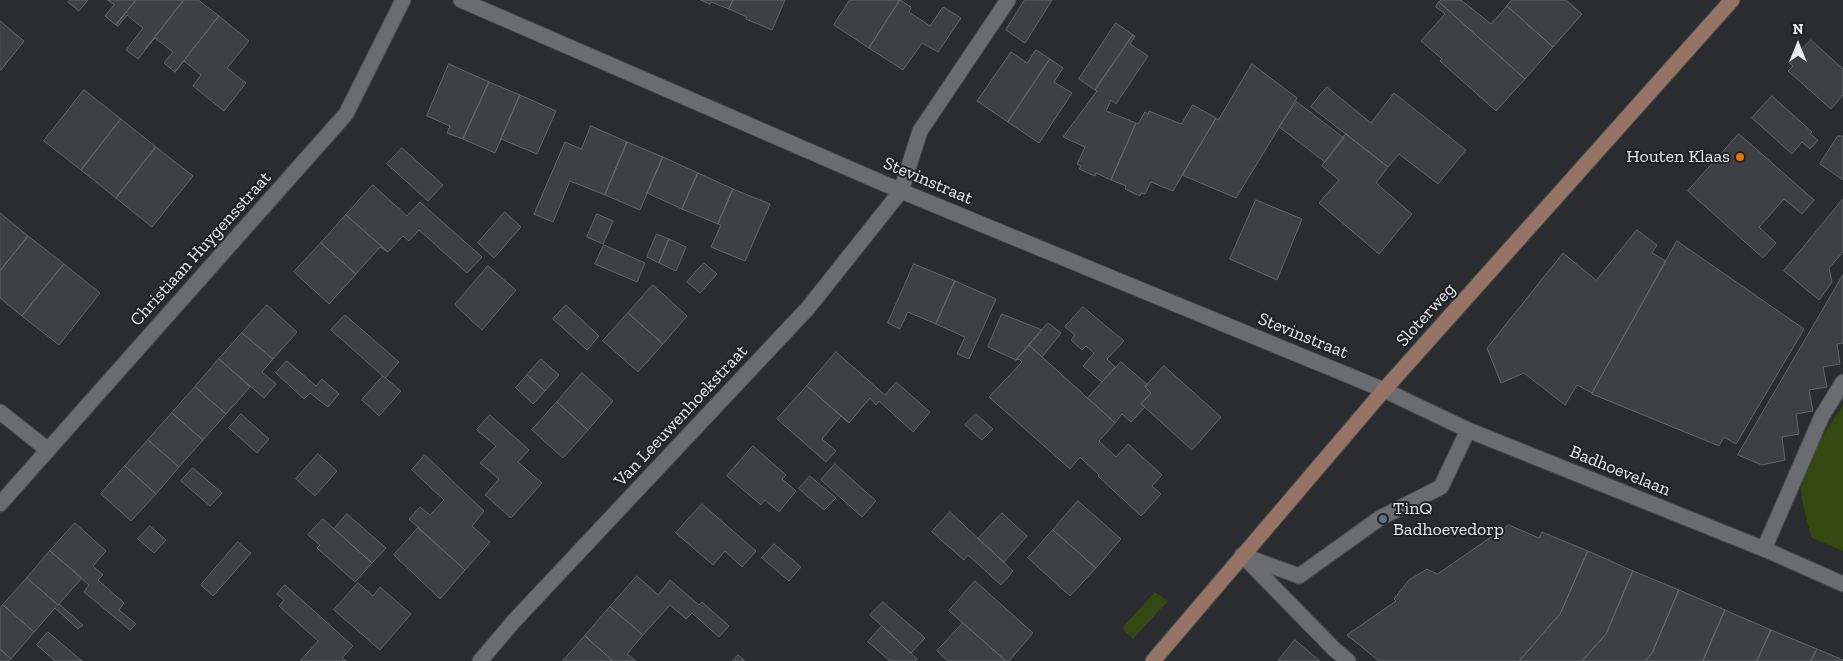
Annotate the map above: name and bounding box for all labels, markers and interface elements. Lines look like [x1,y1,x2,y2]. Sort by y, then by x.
north arrow [1773,20,1823,70]
text: N [1793,21,1803,38]
place label: Houten Klaas [1626,146,1730,168]
marker: Houten Klaas [1734,151,1746,163]
street label: Stevinstraat [880,152,976,210]
street label: Christiaan Huygensstraat [126,167,276,331]
street label: Sloterweg [1392,279,1460,351]
street label: Stevinstraat [1255,308,1351,364]
street label: Van Leeuwenhoekstraat [610,341,752,491]
street label: Badhoevelaan [1566,441,1674,501]
place label: TinQ Badhoevedorp [1393,498,1504,540]
marker: TinQ Badhoevedorp [1377,513,1389,525]

